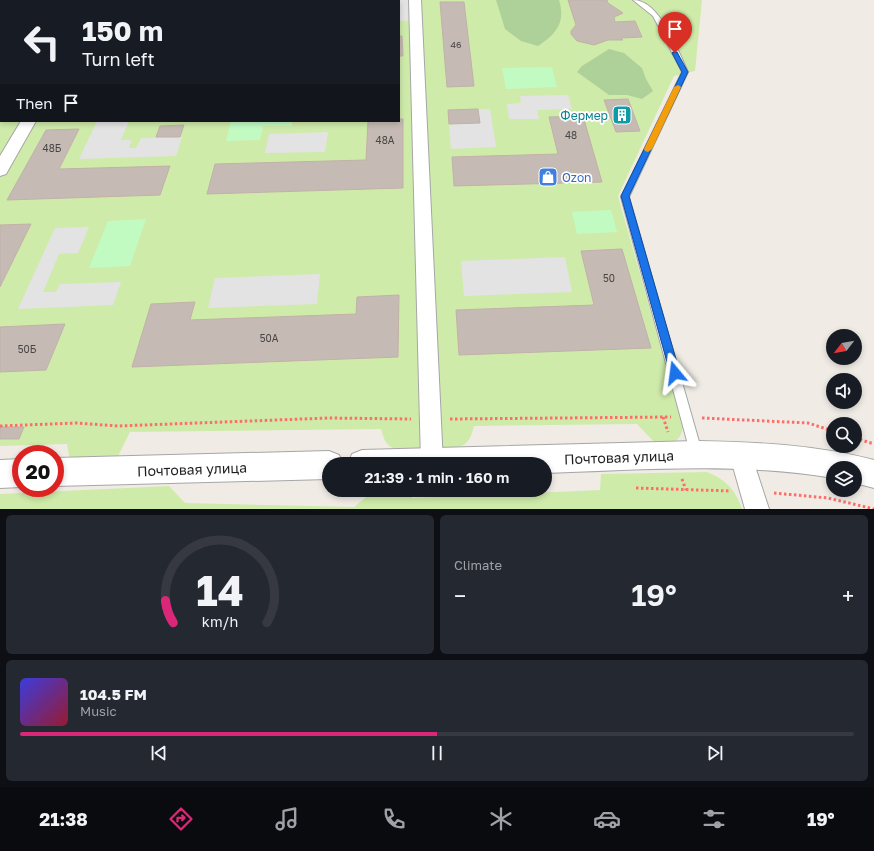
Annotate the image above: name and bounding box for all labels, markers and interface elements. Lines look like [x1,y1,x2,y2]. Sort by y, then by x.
pin [658,12,692,53]
text: 150 m [82,14,163,47]
icon: left [16,16,68,68]
icon: arrive [664,18,686,40]
house number: 46 [451,39,461,50]
text: Turn left [82,48,155,70]
icon: arrive [60,92,82,114]
text: Then [16,94,52,112]
building icon: Фермер [611,104,633,126]
place label: Фермер [560,108,608,123]
house number: 48 [565,129,577,141]
house number: 48А [376,134,395,146]
house number: 48Б [43,142,62,154]
shop icon: Ozon [537,166,559,188]
place label: Ozon [562,170,591,185]
house number: 50 [603,272,615,284]
north arrow [826,329,862,365]
map controls [826,329,862,497]
house number: 50А [260,332,279,344]
house number: 50Б [18,343,37,355]
position arrow [654,352,696,394]
button: sound [826,373,862,409]
button: search [826,417,862,453]
speed limit sign: 20 [12,445,64,497]
street label: Почтовая улица [564,447,674,467]
street label: Почтовая улица [137,459,247,479]
button: layers [826,461,862,497]
text: 21:39 · 1 min · 160 m [365,468,509,486]
text: Climate [454,557,502,573]
text: 14 [196,564,244,614]
text: 19° [631,577,677,613]
text: − [454,582,466,609]
text: + [842,582,854,609]
text: km/h [202,612,238,629]
text: 104.5 FM [80,685,147,703]
text: Music [80,703,117,719]
icon: previous [148,742,170,764]
icon: pause [426,742,448,764]
icon: next [704,742,726,764]
icon: directions [167,805,195,833]
icon: music [273,805,301,833]
icon: phone [380,805,408,833]
icon: climate [487,805,515,833]
icon: car [593,805,621,833]
icon: filters [700,805,728,833]
text: 21:38 [39,808,88,830]
text: 19° [807,808,835,830]

